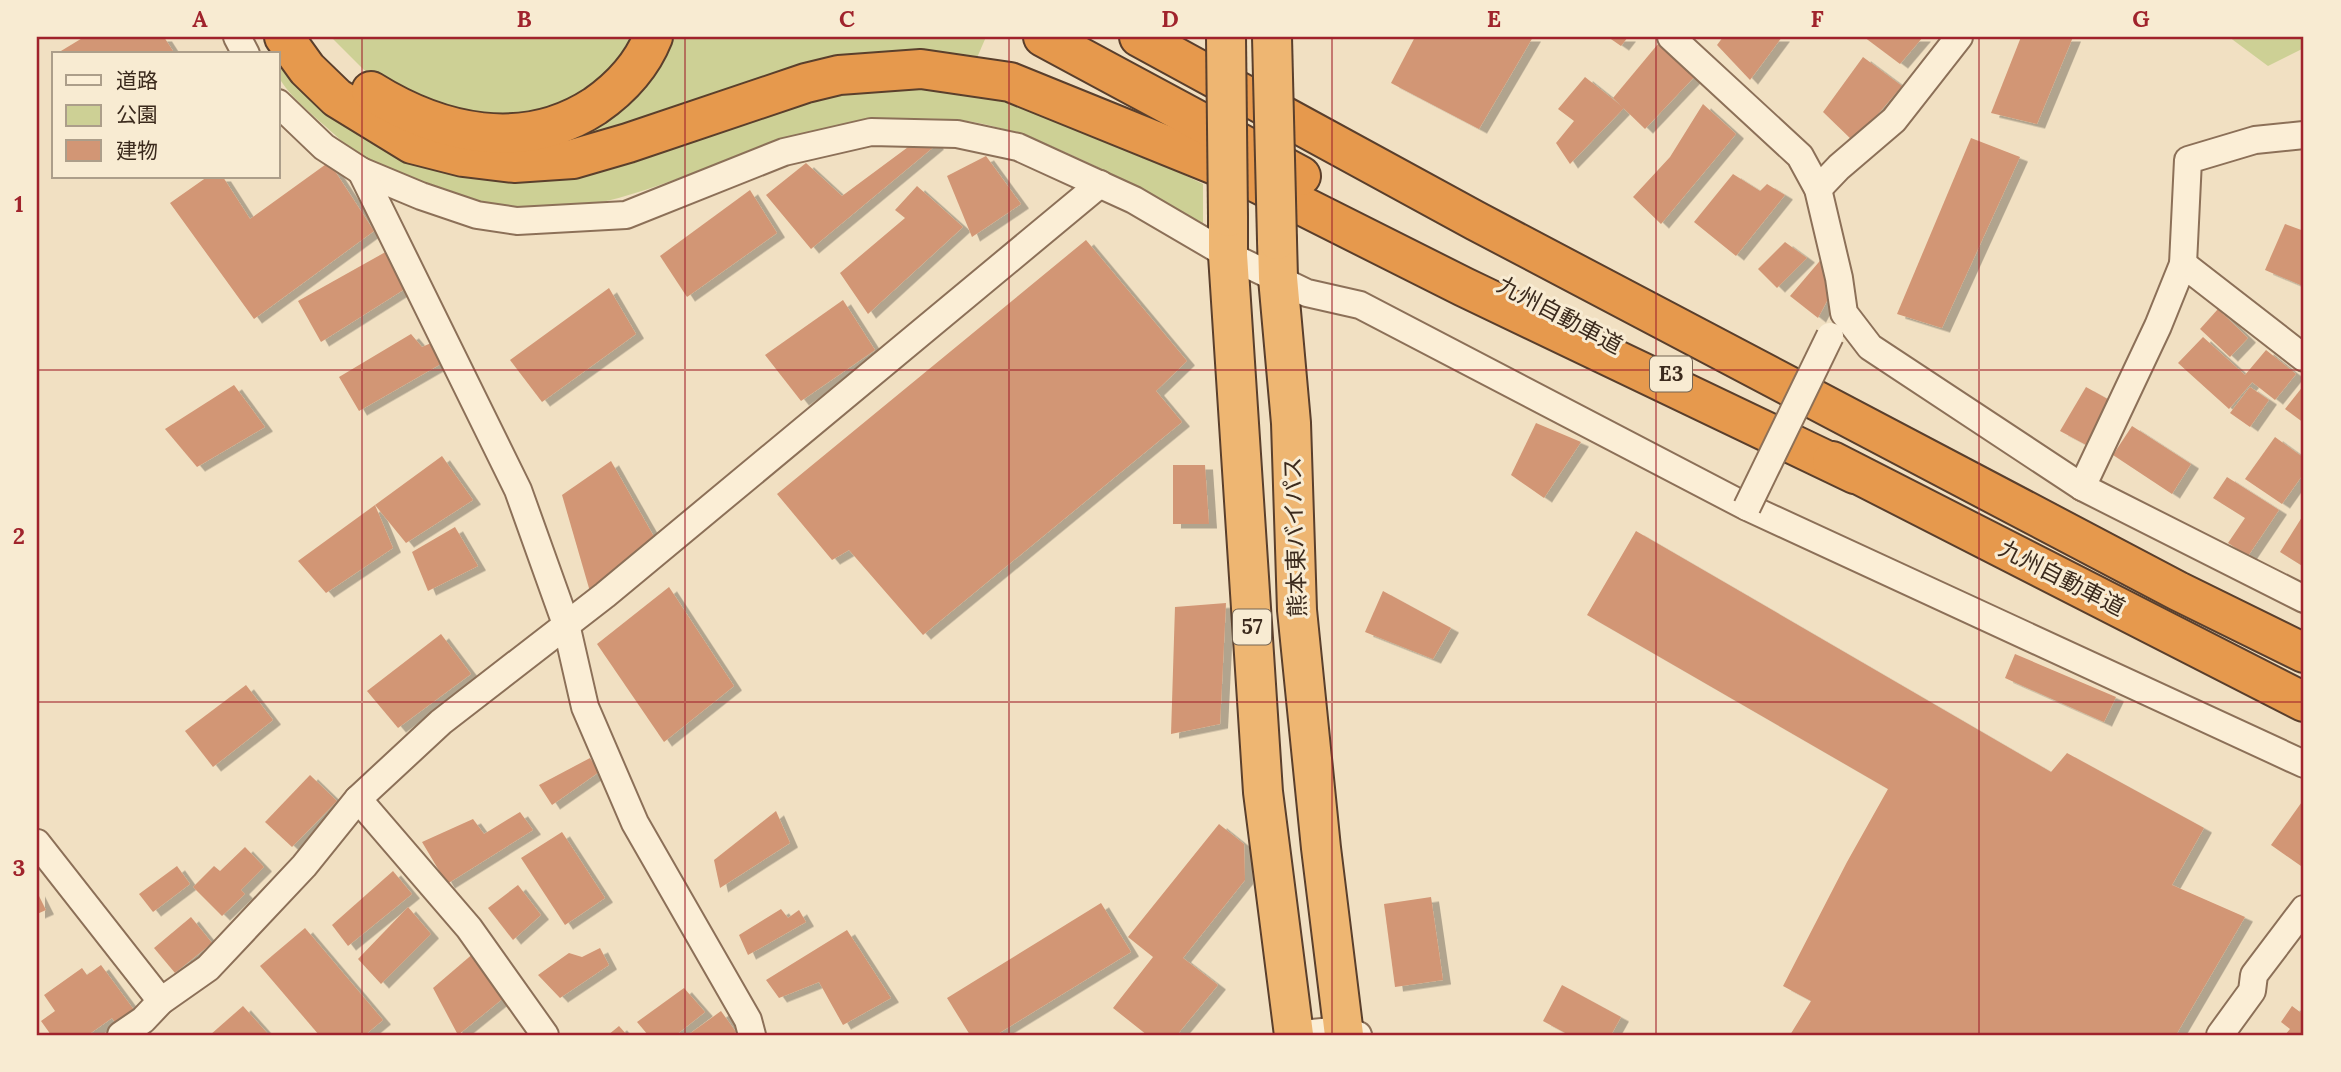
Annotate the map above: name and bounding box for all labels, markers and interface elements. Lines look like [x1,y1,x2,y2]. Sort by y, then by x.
text: A [192,4,208,33]
text: B [516,4,532,33]
text: C [839,4,855,33]
text: D [1161,4,1179,33]
text: E [1487,4,1501,33]
text: F [1810,4,1824,33]
text: G [2132,4,2150,33]
legend [52,52,280,178]
text: 道路 [116,67,158,94]
text: 公園 [116,101,158,128]
text: 建物 [116,137,158,164]
text: 1 [14,189,24,218]
street label: 九州自動車道 [1493,269,1628,360]
road number: E3 [1650,356,1692,392]
street label: 熊本東バイパス [1277,456,1312,618]
text: 2 [13,521,25,550]
street label: 九州自動車道 [1994,533,2130,622]
road number: 57 [1233,610,1271,644]
text: 3 [13,853,25,882]

